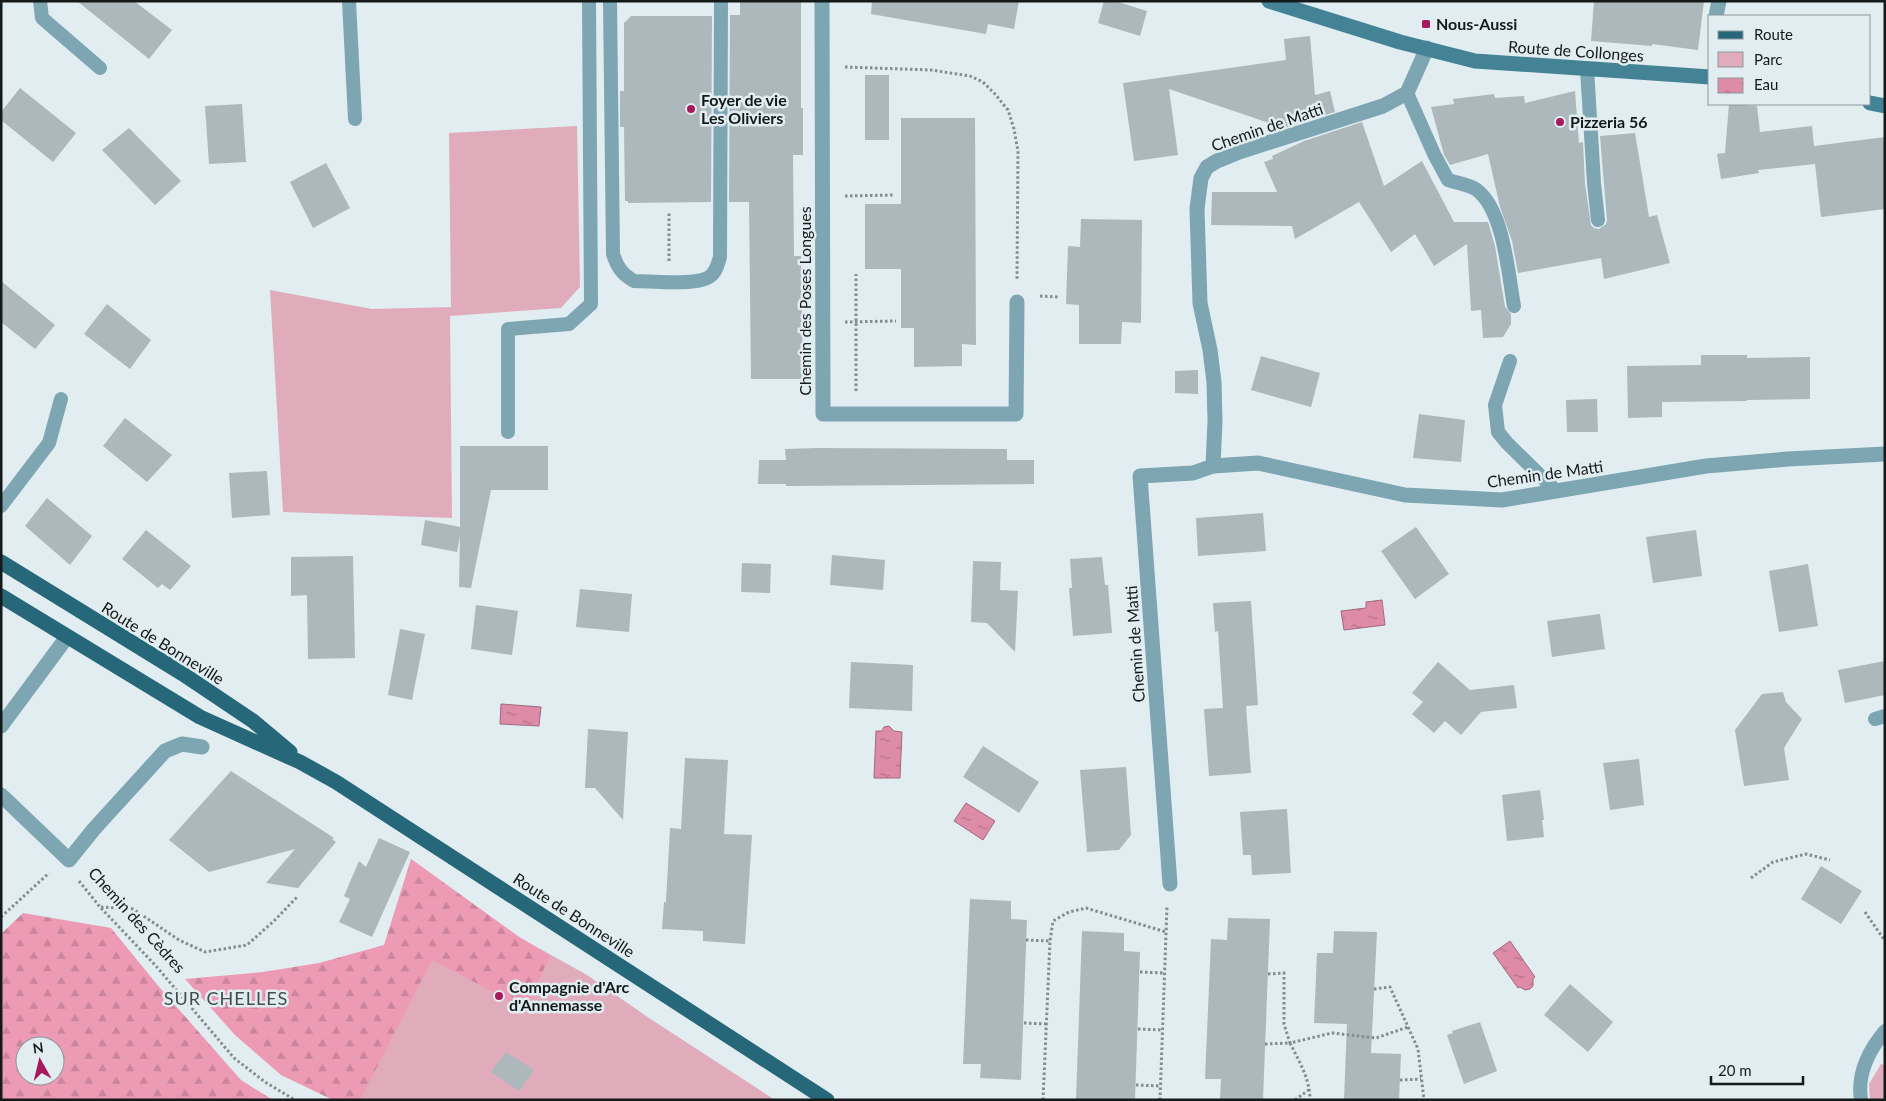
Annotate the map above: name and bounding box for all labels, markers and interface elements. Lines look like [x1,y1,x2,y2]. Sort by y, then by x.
place label: Nous-Aussi [1436,14,1517,33]
legend [1708,15,1871,105]
marker: Nous-Aussi [1420,18,1432,30]
text: Route [1754,25,1793,43]
street label: Route de Collonges [1508,36,1645,65]
text: Parc [1754,50,1783,68]
text: Eau [1754,75,1778,93]
place label: Foyer de vie Les Oliviers [701,90,787,127]
street label: Chemin de Matti [1208,98,1325,155]
marker: Foyer de vie Les Oliviers [685,103,697,115]
place label: Pizzeria 56 [1570,112,1648,131]
marker: Pizzeria 56 [1554,116,1566,128]
street label: Chemin des Poses Longues [795,206,814,396]
street label: Chemin de Matti [1486,456,1604,491]
street label: Chemin de Matti [1121,585,1148,703]
street label: Route de Bonneville [99,597,228,688]
street label: Chemin des Cèdres [85,863,190,976]
street label: Route de Bonneville [510,868,638,961]
place label: Compagnie d'Arc d'Annemasse [509,977,630,1014]
district label: SUR CHELLES [164,987,288,1009]
marker: Compagnie d'Arc d'Annemasse [493,990,505,1002]
north arrow [15,1036,65,1086]
text: N [32,1038,45,1057]
scale bar [1711,1054,1804,1086]
text: 20 m [1718,1061,1752,1079]

